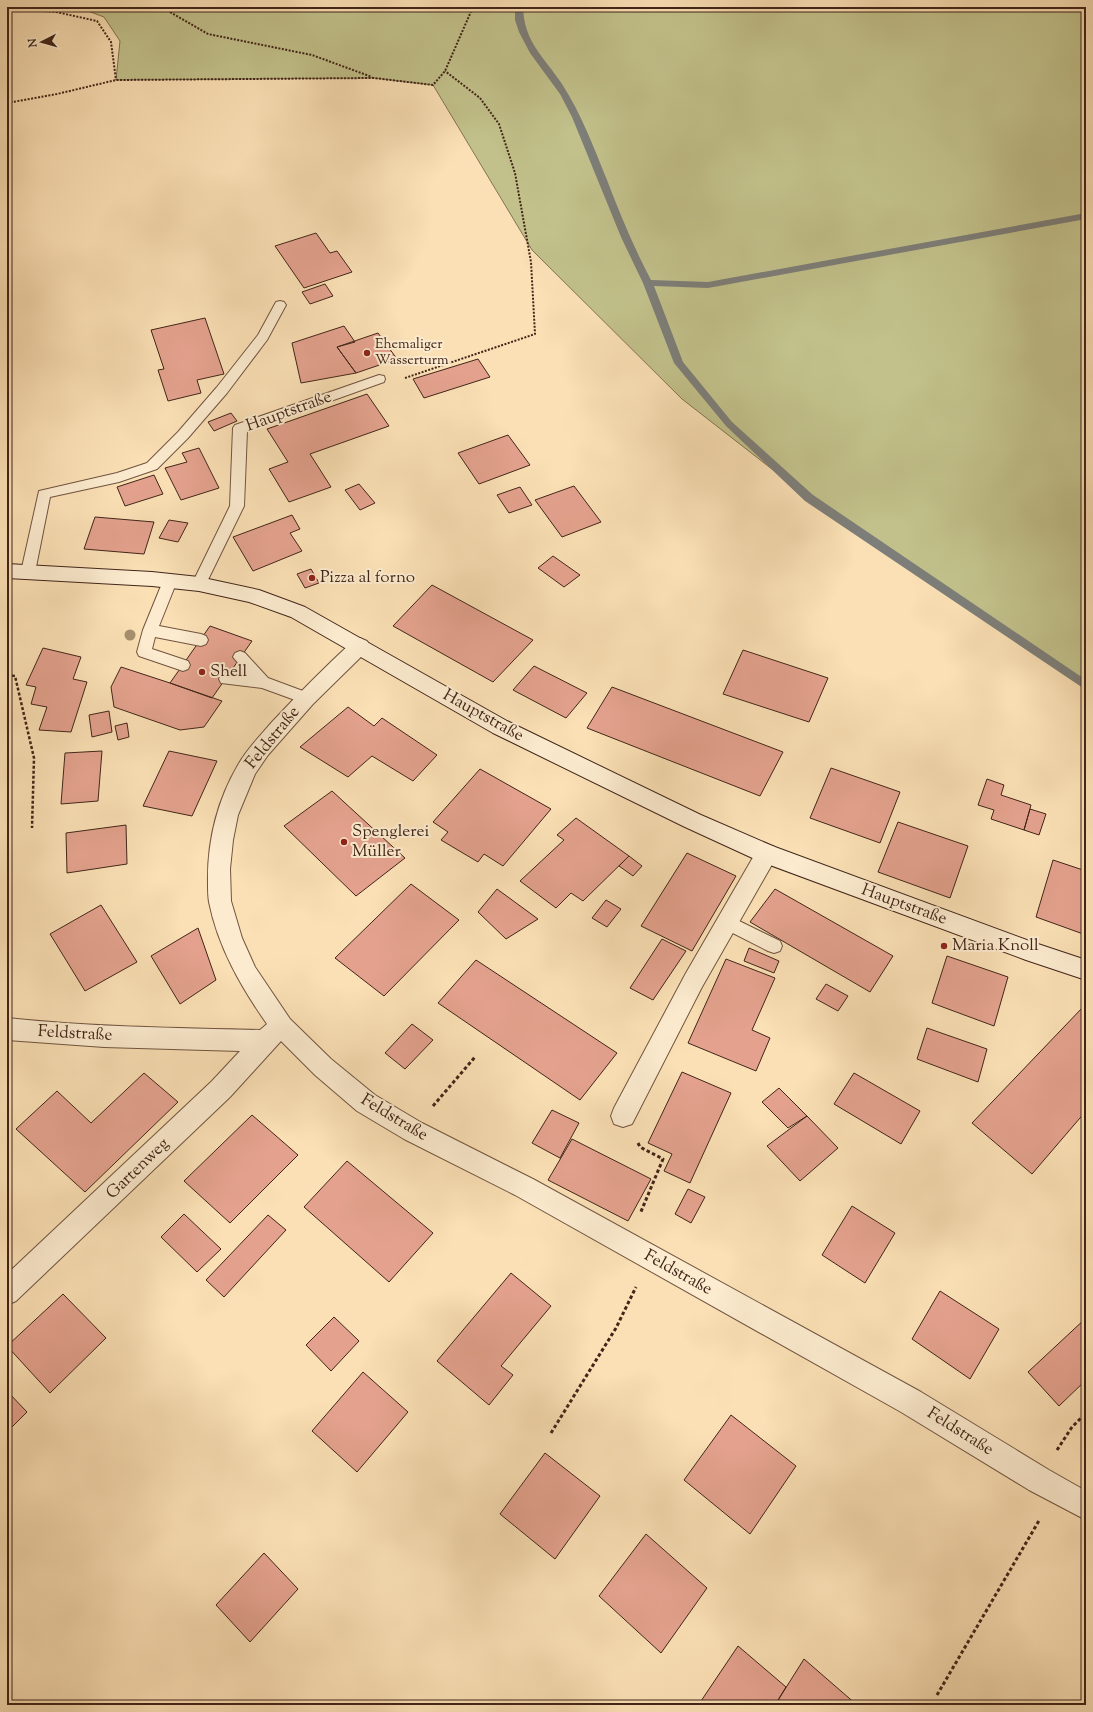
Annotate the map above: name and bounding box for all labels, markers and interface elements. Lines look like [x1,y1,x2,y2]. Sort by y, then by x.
north arrow [22,22,62,62]
text: N [25,38,42,49]
place label: Ehemaliger Wasserturm [375,335,449,371]
marker: Ehemaliger Wasserturm [362,348,372,358]
street label: Hauptstraße [243,385,335,439]
place label: Pizza al forno [320,566,415,590]
marker: Pizza al forno [307,573,317,583]
place label: Shell [210,660,248,684]
marker: Shell [197,667,207,677]
street label: Hauptstraße [438,684,528,748]
street label: Feldstraße [240,701,306,775]
place label: Spenglerei Müller [352,820,429,864]
marker: Spenglerei Müller [339,837,349,847]
street label: Hauptstraße [858,878,950,932]
place label: Maria Knoll [952,934,1039,958]
marker: Maria Knoll [939,941,949,951]
street label: Feldstraße [37,1020,113,1048]
street label: Feldstraße [356,1088,432,1148]
street label: Gartenweg [101,1133,175,1205]
street label: Feldstraße [639,1244,717,1302]
street label: Feldstraße [922,1402,998,1462]

